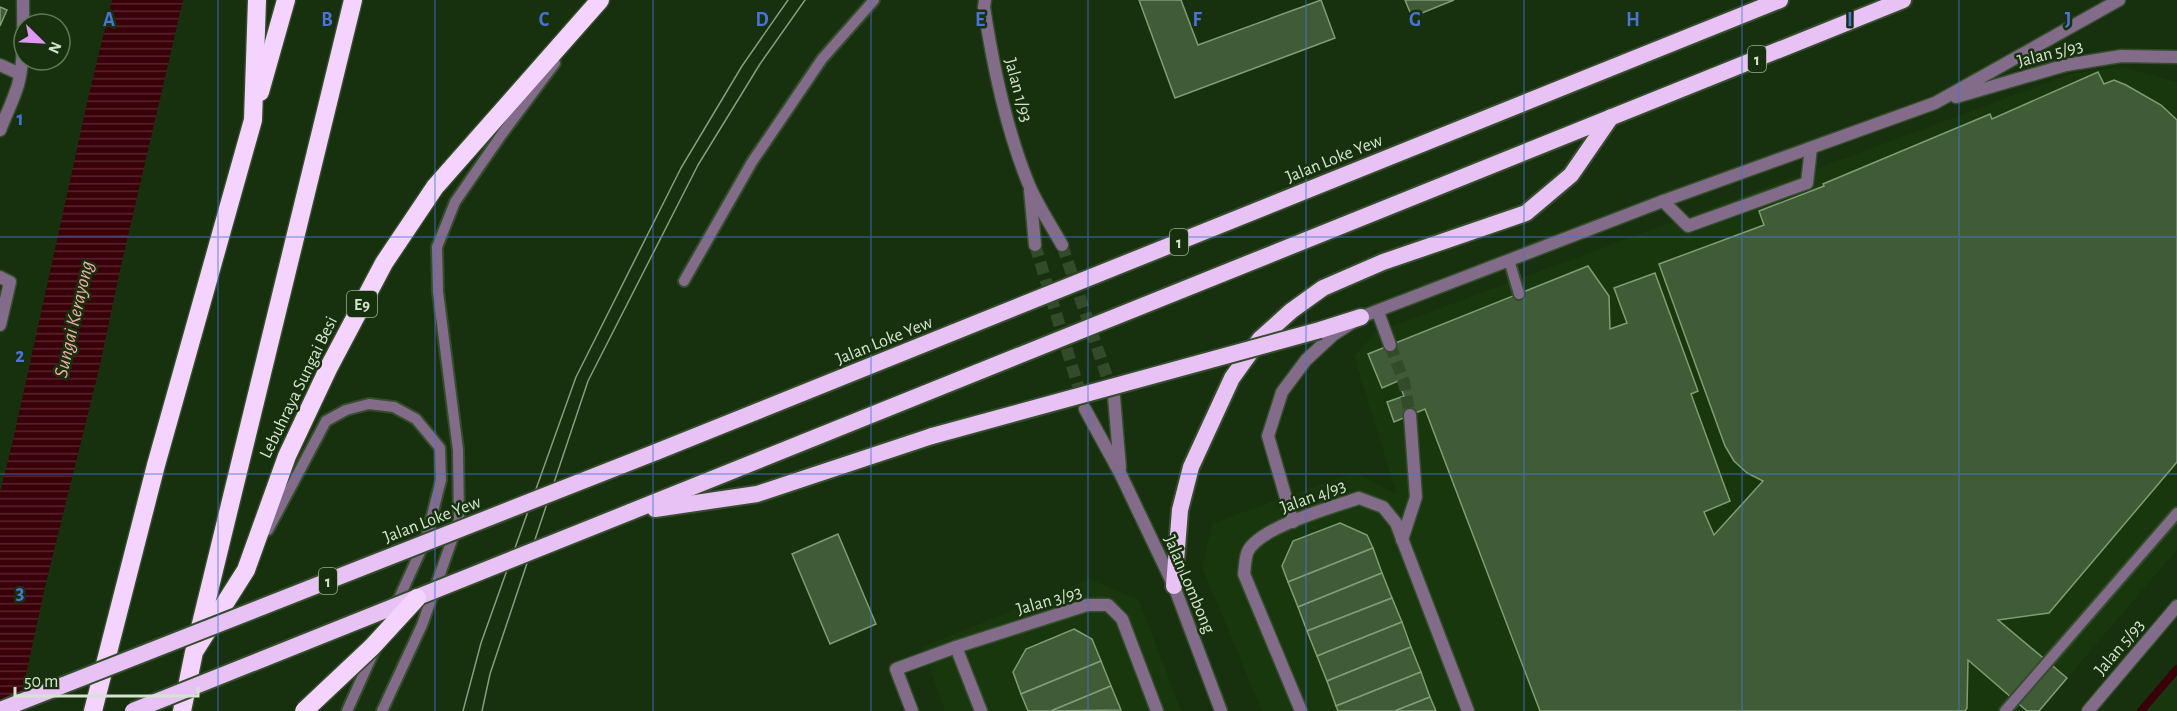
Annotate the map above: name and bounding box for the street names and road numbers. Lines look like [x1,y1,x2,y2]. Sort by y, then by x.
street label: Jalan 5/93 [2016,37,2085,71]
road number: 1 [1748,46,1766,72]
street label: Jalan 1/93 [1001,56,1035,124]
street label: Jalan Loke Yew [1284,131,1385,186]
road number: 1 [1170,229,1188,255]
road number: E9 [347,291,377,317]
street label: Jalan Loke Yew [834,313,935,368]
street label: Lebuhraya Sungai Besi [257,314,341,461]
street label: Jalan 4/93 [1278,477,1348,517]
street label: Jalan Loke Yew [381,493,483,547]
street label: Jalan Lombong [1160,533,1218,636]
road number: 1 [319,568,337,594]
street label: Jalan 3/93 [1015,583,1084,619]
street label: Jalan 5/93 [2091,616,2148,679]

